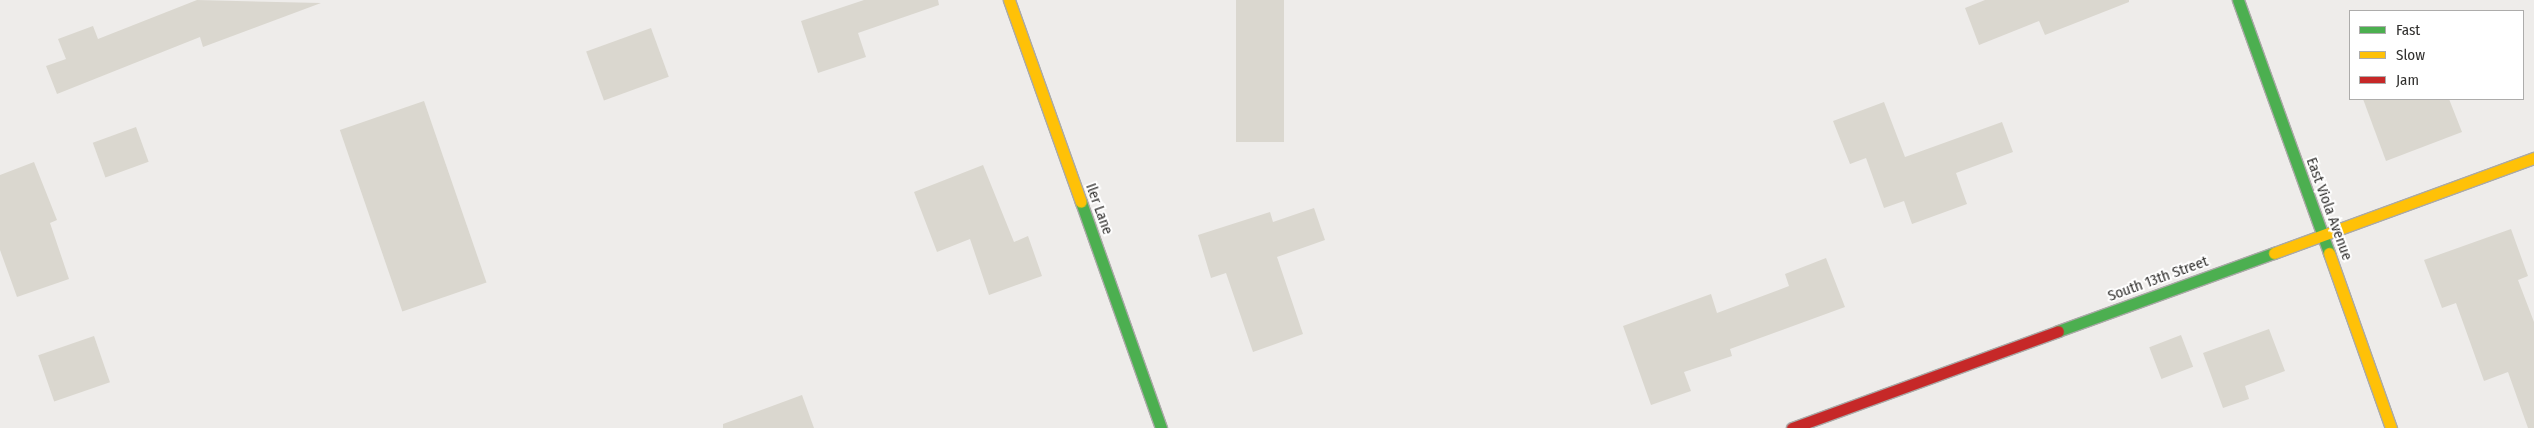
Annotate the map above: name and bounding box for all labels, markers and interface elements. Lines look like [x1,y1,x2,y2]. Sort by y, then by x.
legend [2349,10,2524,100]
text: Fast [2396,21,2420,39]
text: Slow [2396,46,2425,64]
text: Jam [2396,71,2419,89]
street label: East Viola Avenue [2302,155,2356,263]
street label: Iler Lane [1081,181,1117,237]
street label: South 13th Street [2105,253,2211,305]

